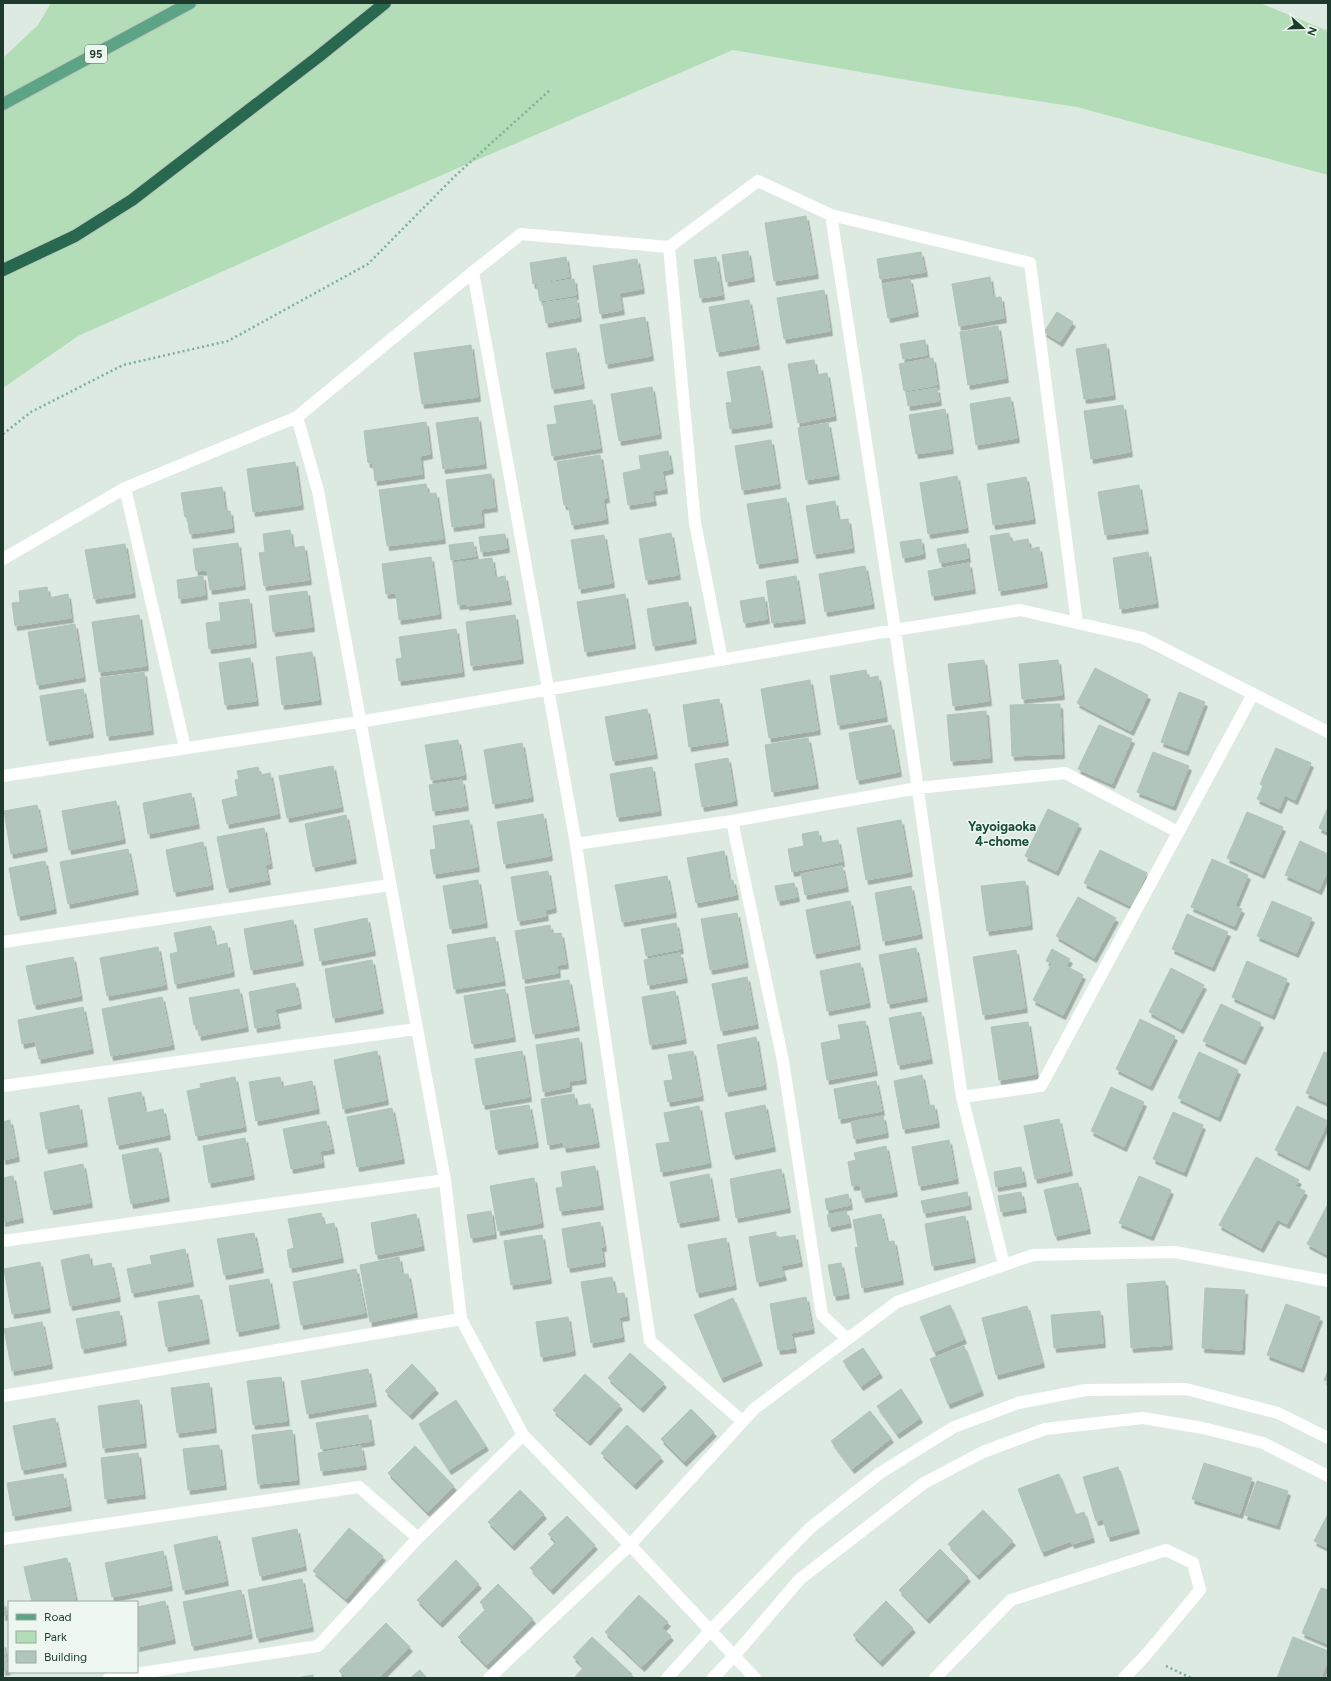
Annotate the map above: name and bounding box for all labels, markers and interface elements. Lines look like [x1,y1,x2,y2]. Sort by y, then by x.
north arrow [1283,8,1323,48]
text: N [1304,25,1319,37]
road number: 95 [85,45,107,63]
district label: Yayoigaoka 4-chome [968,819,1036,849]
legend [8,1601,138,1673]
text: Road [44,1610,72,1624]
text: Park [44,1630,67,1644]
text: Building [44,1650,87,1664]

